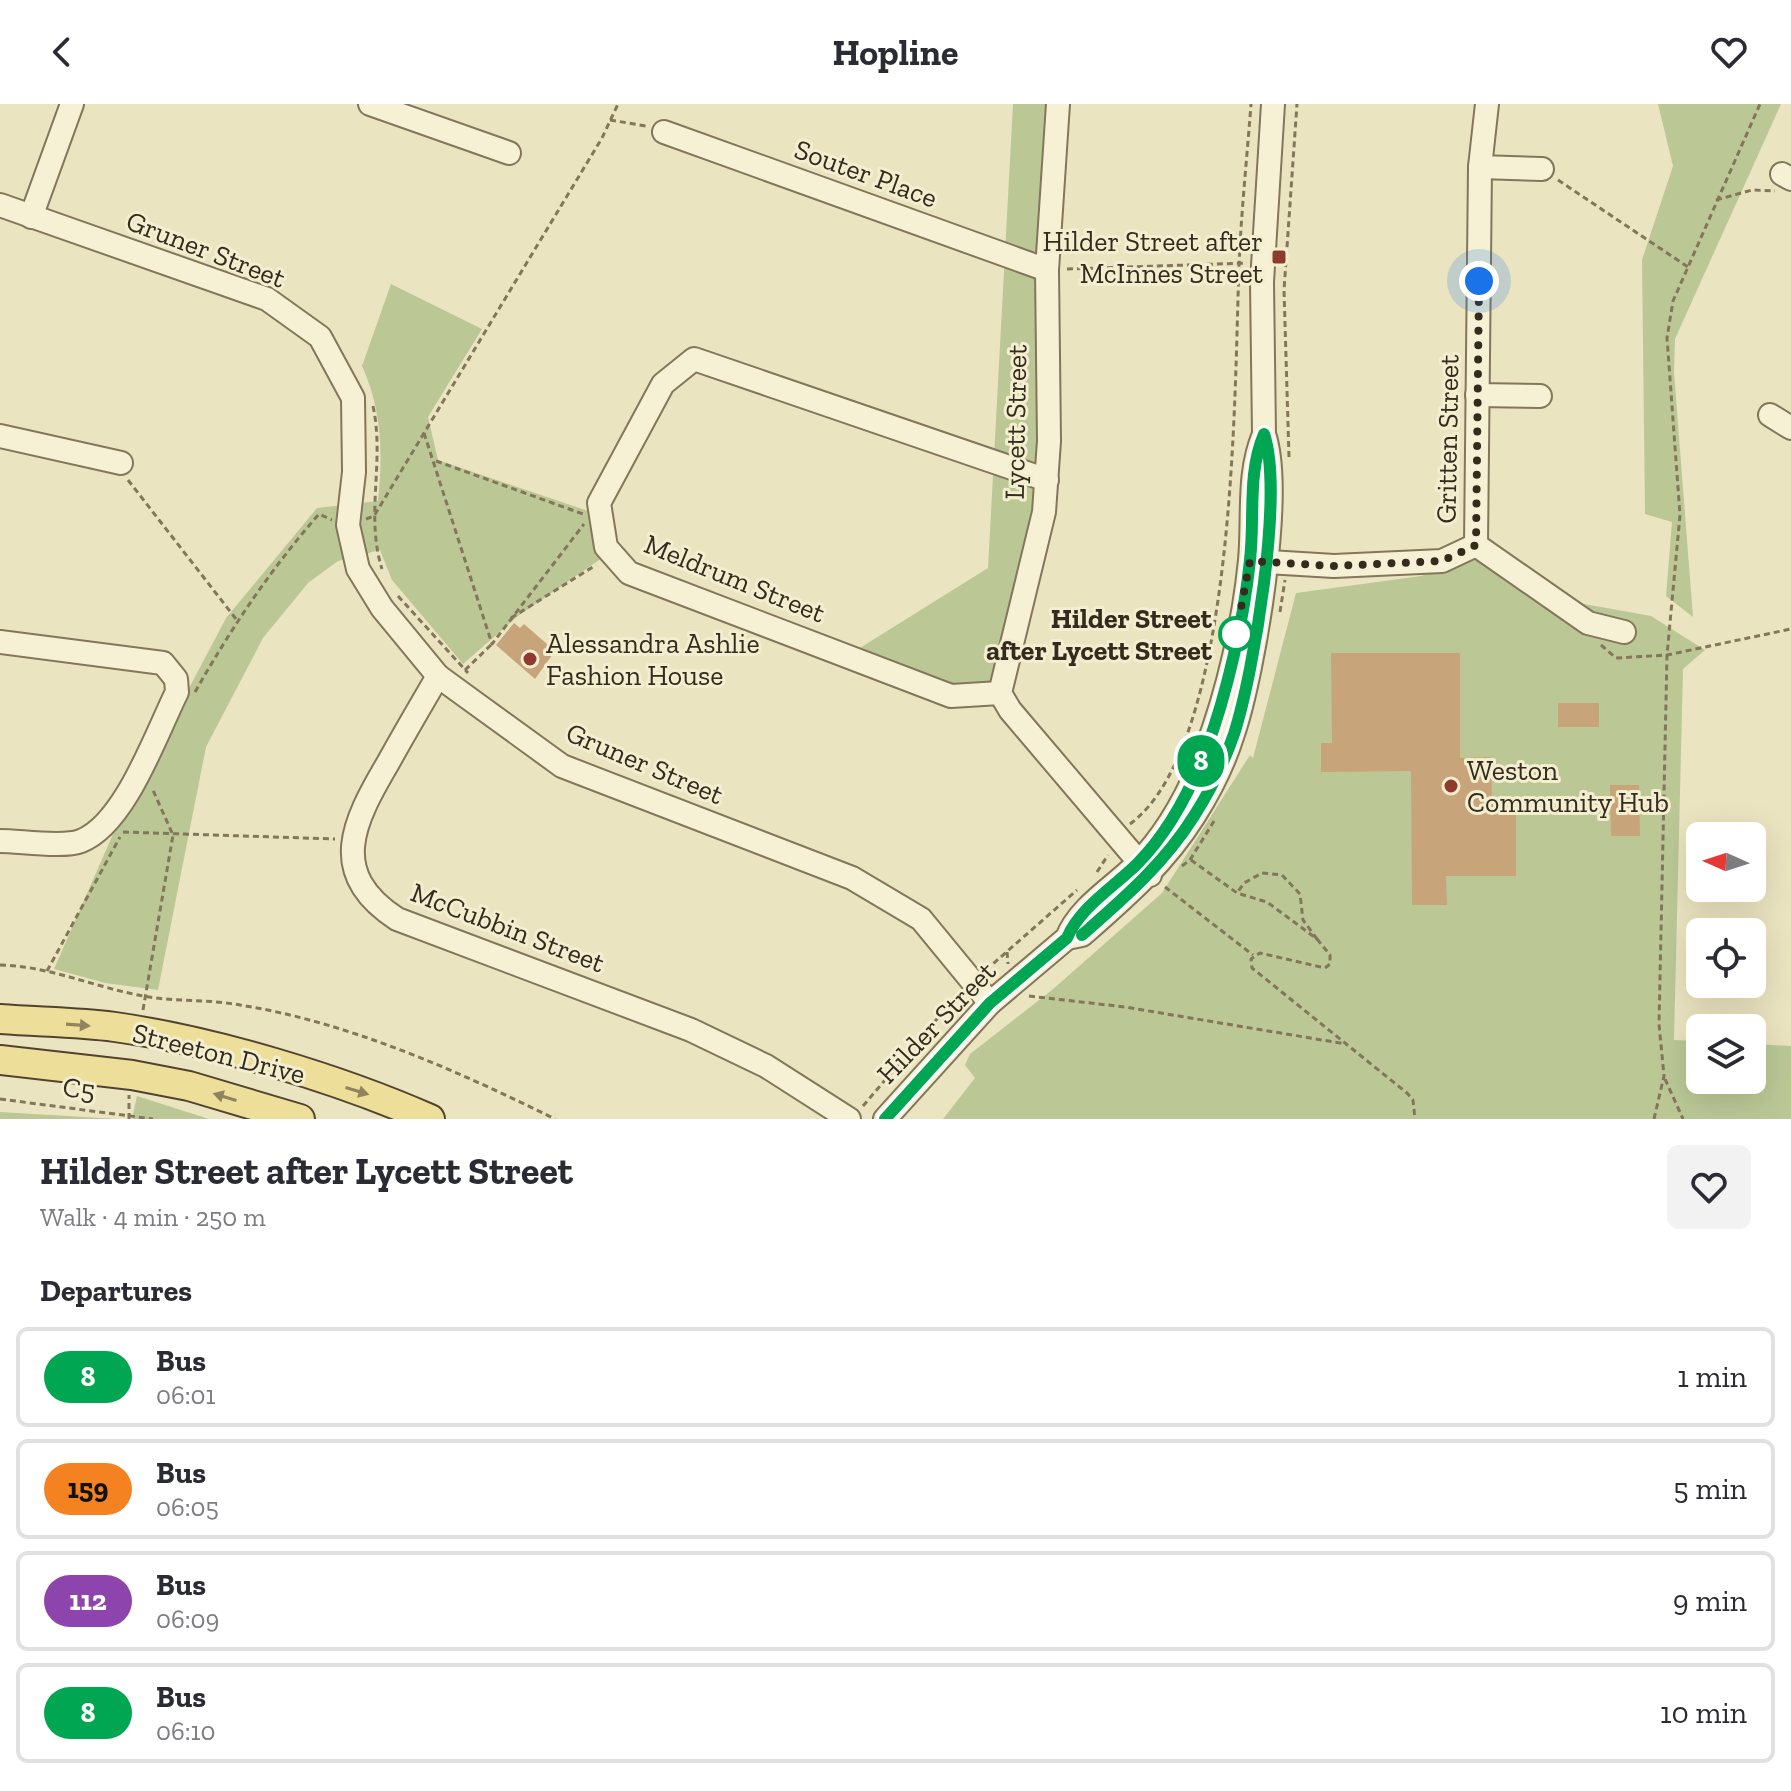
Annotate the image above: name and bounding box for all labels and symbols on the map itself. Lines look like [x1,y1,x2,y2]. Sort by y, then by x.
street label: Souter Place [790,132,942,215]
street label: Gruner Street [122,204,290,295]
place label: Hilder Street after McInnes Street [1042,225,1264,290]
marker: Hilder Street after McInnes Street [1270,248,1288,266]
your location [1459,261,1499,301]
street label: Lycett Street [998,344,1033,500]
street label: Gritten Street [1430,354,1465,524]
street label: Meldrum Street [640,527,830,630]
place label: Hilder Street after Lycett Street [986,602,1213,667]
marker: Hilder Street after Lycett Street [1219,617,1253,651]
place label: Alessandra Ashlie Fashion House [546,627,760,692]
marker: Alessandra Ashlie Fashion House [521,650,539,668]
street label: Gruner Street [561,716,729,812]
line badge: 8 [1175,735,1227,787]
place label: Weston Community Hub [1467,754,1669,819]
marker: Weston Community Hub [1442,777,1460,795]
north arrow [1686,822,1766,902]
street label: McCubbin Street [406,875,610,980]
street label: Hilder Street [870,954,1003,1090]
street label: Streeton Drive [129,1016,308,1091]
one-way arrow [66,1019,91,1032]
street label: C5 [61,1070,97,1107]
one-way arrow [346,1085,370,1097]
one-way arrow [213,1090,237,1103]

